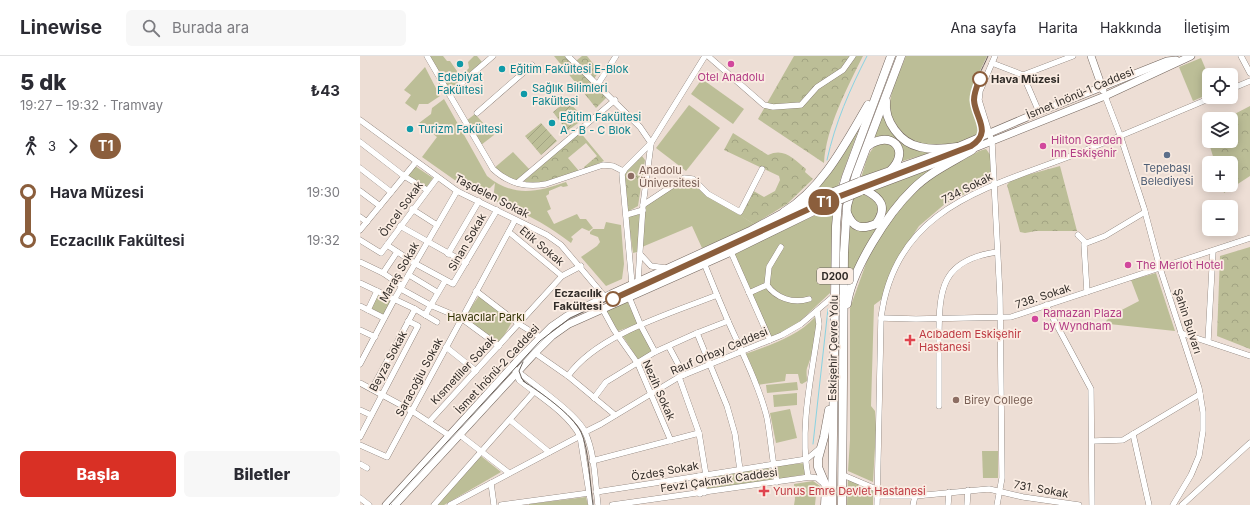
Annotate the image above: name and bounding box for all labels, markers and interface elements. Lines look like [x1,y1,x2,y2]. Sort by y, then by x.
search box [126,10,406,46]
text: Linewise [20,16,102,39]
icon: search [140,17,162,39]
text: Burada ara [172,18,249,37]
text: Ana sayfa [951,19,1016,36]
text: Harita [1038,19,1078,36]
text: Hakkında [1100,19,1162,36]
text: İletişim [1184,19,1230,36]
marker: Edebiyat Fakültesi [455,59,465,69]
marker: Otel Anadolu [726,59,736,69]
place label: Eğitim Fakültesi E-Blok [510,62,628,76]
marker: Eğitim Fakültesi E-Blok [497,64,507,74]
street label: İsmet İnönü-1 Caddesi [1024,64,1136,122]
map controls [1202,68,1238,236]
button: locate [1202,68,1238,104]
text: 5 dk [20,69,66,95]
place label: Edebiyat Fakültesi [437,70,483,97]
place label: Otel Anadolu [698,70,764,84]
marker: Hava Müzesi [972,71,988,87]
place label: Hava Müzesi [991,72,1060,86]
text: ₺43 [311,81,340,100]
place label: Sağlık Bilimleri Fakültesi [532,81,607,108]
marker: Sağlık Bilimleri Fakültesi [519,89,529,99]
text: 19:27 – 19:32 · Tramvay [20,97,163,113]
place label: Eğitim Fakültesi A - B - C Blok [560,110,641,137]
button: layers [1202,112,1238,148]
marker: Eğitim Fakültesi A - B - C Blok [547,118,557,128]
place label: Turizm Fakültesi [418,122,503,136]
marker: Turizm Fakültesi [405,124,415,134]
place label: Hilton Garden Inn Eskişehir [1051,133,1122,160]
icon: walk [20,135,42,157]
icon: forward [62,135,84,157]
text: T1 [98,137,113,154]
text: 3 [48,138,56,154]
marker: Hilton Garden Inn Eskişehir [1038,141,1048,151]
marker: Tepebaşı Belediyesi [1162,150,1172,160]
button: + [1202,156,1238,192]
place label: Tepebaşı Belediyesi [1141,161,1193,188]
place label: Anadolu Üniversitesi [639,163,700,190]
street label: 734 Sokak [939,169,995,207]
street label: Taşdelen Sokak [452,171,532,221]
marker: Anadolu Üniversitesi [626,171,636,181]
street label: Öncel Sokak [376,178,426,240]
text: Hava Müzesi [50,183,144,202]
text: 19:30 [307,184,340,200]
line badge: T1 [806,189,842,215]
text: T1 [816,193,832,210]
button: − [1202,200,1238,236]
street label: Sinan Sokak [445,211,489,273]
street label: Etik Sokak [517,223,567,269]
text: Eczacılık Fakültesi [50,231,185,250]
text: 19:32 [307,232,340,248]
street label: Maraş Sokak [376,239,422,305]
place label: The Merlot Hotel [1136,258,1223,272]
marker: The Merlot Hotel [1123,260,1133,270]
road number: D200 [817,268,853,284]
street label: 738. Sokak [1013,280,1073,312]
place label: Eczacılık Fakültesi [553,286,603,313]
street label: Şahin Bulvarı [1171,287,1205,355]
marker: Eczacılık Fakültesi [605,291,621,307]
street label: Eskişehir Çevre Yolu [825,295,841,401]
place label: Ramazan Plaza by Wyndham [1043,306,1122,333]
park label: Havacılar Parkı [447,310,525,324]
marker: Ramazan Plaza by Wyndham [1030,314,1040,324]
street label: İsmet İnönü-2 Caddesi [452,321,542,417]
street label: Rauf Orbay Caddesi [668,324,770,378]
place label: Acıbadem Eskişehir Hastanesi [919,327,1021,354]
street label: Beyza Sokak [366,328,410,394]
street label: Kısmetliler Sokak [427,333,499,407]
marker: Acıbadem Eskişehir Hastanesi [904,334,916,346]
street label: Saracoğlu Sokak [392,335,446,419]
street label: Nezih Sokak [639,358,679,422]
place label: Birey College [964,393,1033,407]
marker: Birey College [951,395,961,405]
button: Başla [20,451,176,497]
button: Biletler [184,451,340,497]
street label: Özdeş Sokak [630,458,700,484]
street label: Fevzi Çakmak Caddesi [660,465,778,495]
street label: 731. Sokak [1012,477,1070,501]
place label: Yunus Emre Devlet Hastanesi [773,484,926,498]
marker: Yunus Emre Devlet Hastanesi [758,485,770,497]

